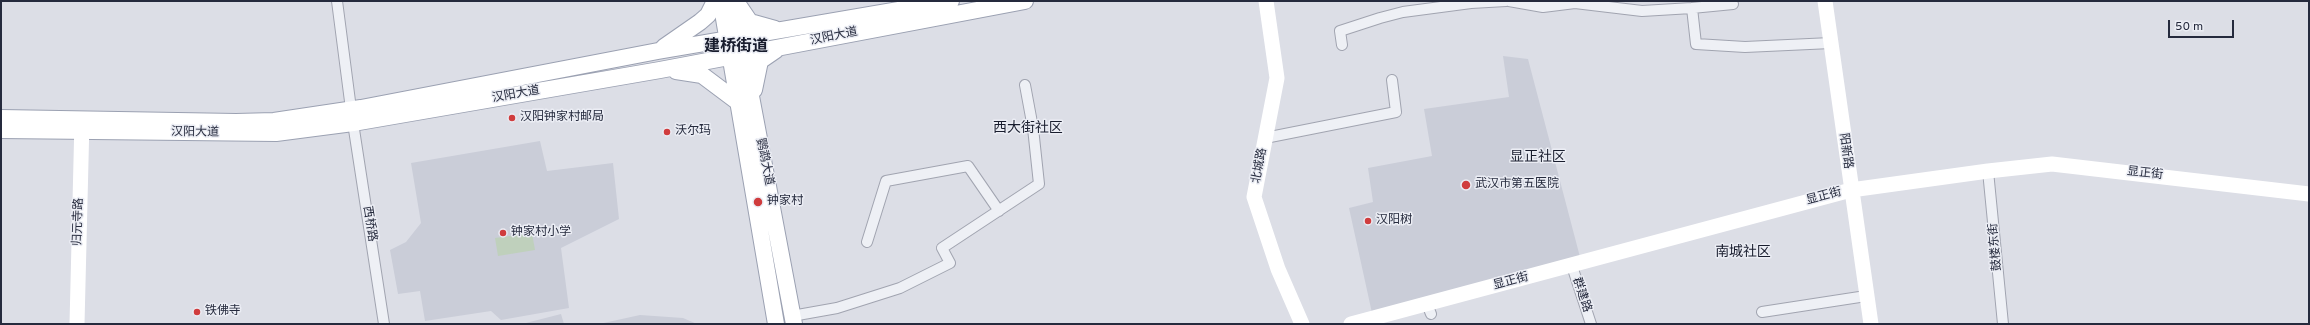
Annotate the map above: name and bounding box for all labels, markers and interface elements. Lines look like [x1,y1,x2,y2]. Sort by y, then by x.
scale bar [2170,12,2236,38]
text: 50 m [2175,19,2203,35]
street label: 汉阳大道 [809,25,859,49]
district label: 建桥街道 [704,38,768,58]
street label: 汉阳大道 [491,84,541,106]
place label: 汉阳钟家村邮局 [520,111,604,125]
marker: 汉阳钟家村邮局 [507,113,517,123]
district label: 西大街社区 [993,121,1063,137]
street label: 汉阳大道 [171,125,219,141]
place label: 沃尔玛 [675,125,711,139]
marker: 沃尔玛 [662,127,672,137]
street label: 阳新路 [1835,132,1855,170]
street label: 鹦鹉大道 [752,137,776,187]
street label: 北城路 [1249,147,1271,185]
district label: 显正社区 [1510,150,1566,166]
street label: 显正街 [2126,165,2164,183]
place label: 武汉市第五医院 [1475,178,1559,192]
marker: 武汉市第五医院 [1460,179,1472,191]
street label: 显正街 [1805,185,1843,209]
place label: 钟家村 [767,195,803,209]
marker: 钟家村 [752,196,764,208]
street label: 归元寺路 [71,198,87,246]
street label: 西桥路 [359,205,379,243]
place label: 汉阳树 [1376,214,1412,228]
marker: 汉阳树 [1363,216,1373,226]
street label: 鼓楼东街 [1987,222,2005,272]
place label: 钟家村小学 [511,226,571,240]
marker: 钟家村小学 [498,228,508,238]
district label: 南城社区 [1715,245,1771,261]
street label: 显正街 [1492,270,1530,294]
street label: 群建路 [1568,276,1594,314]
place label: 铁佛寺 [205,305,241,319]
marker: 铁佛寺 [192,307,202,317]

